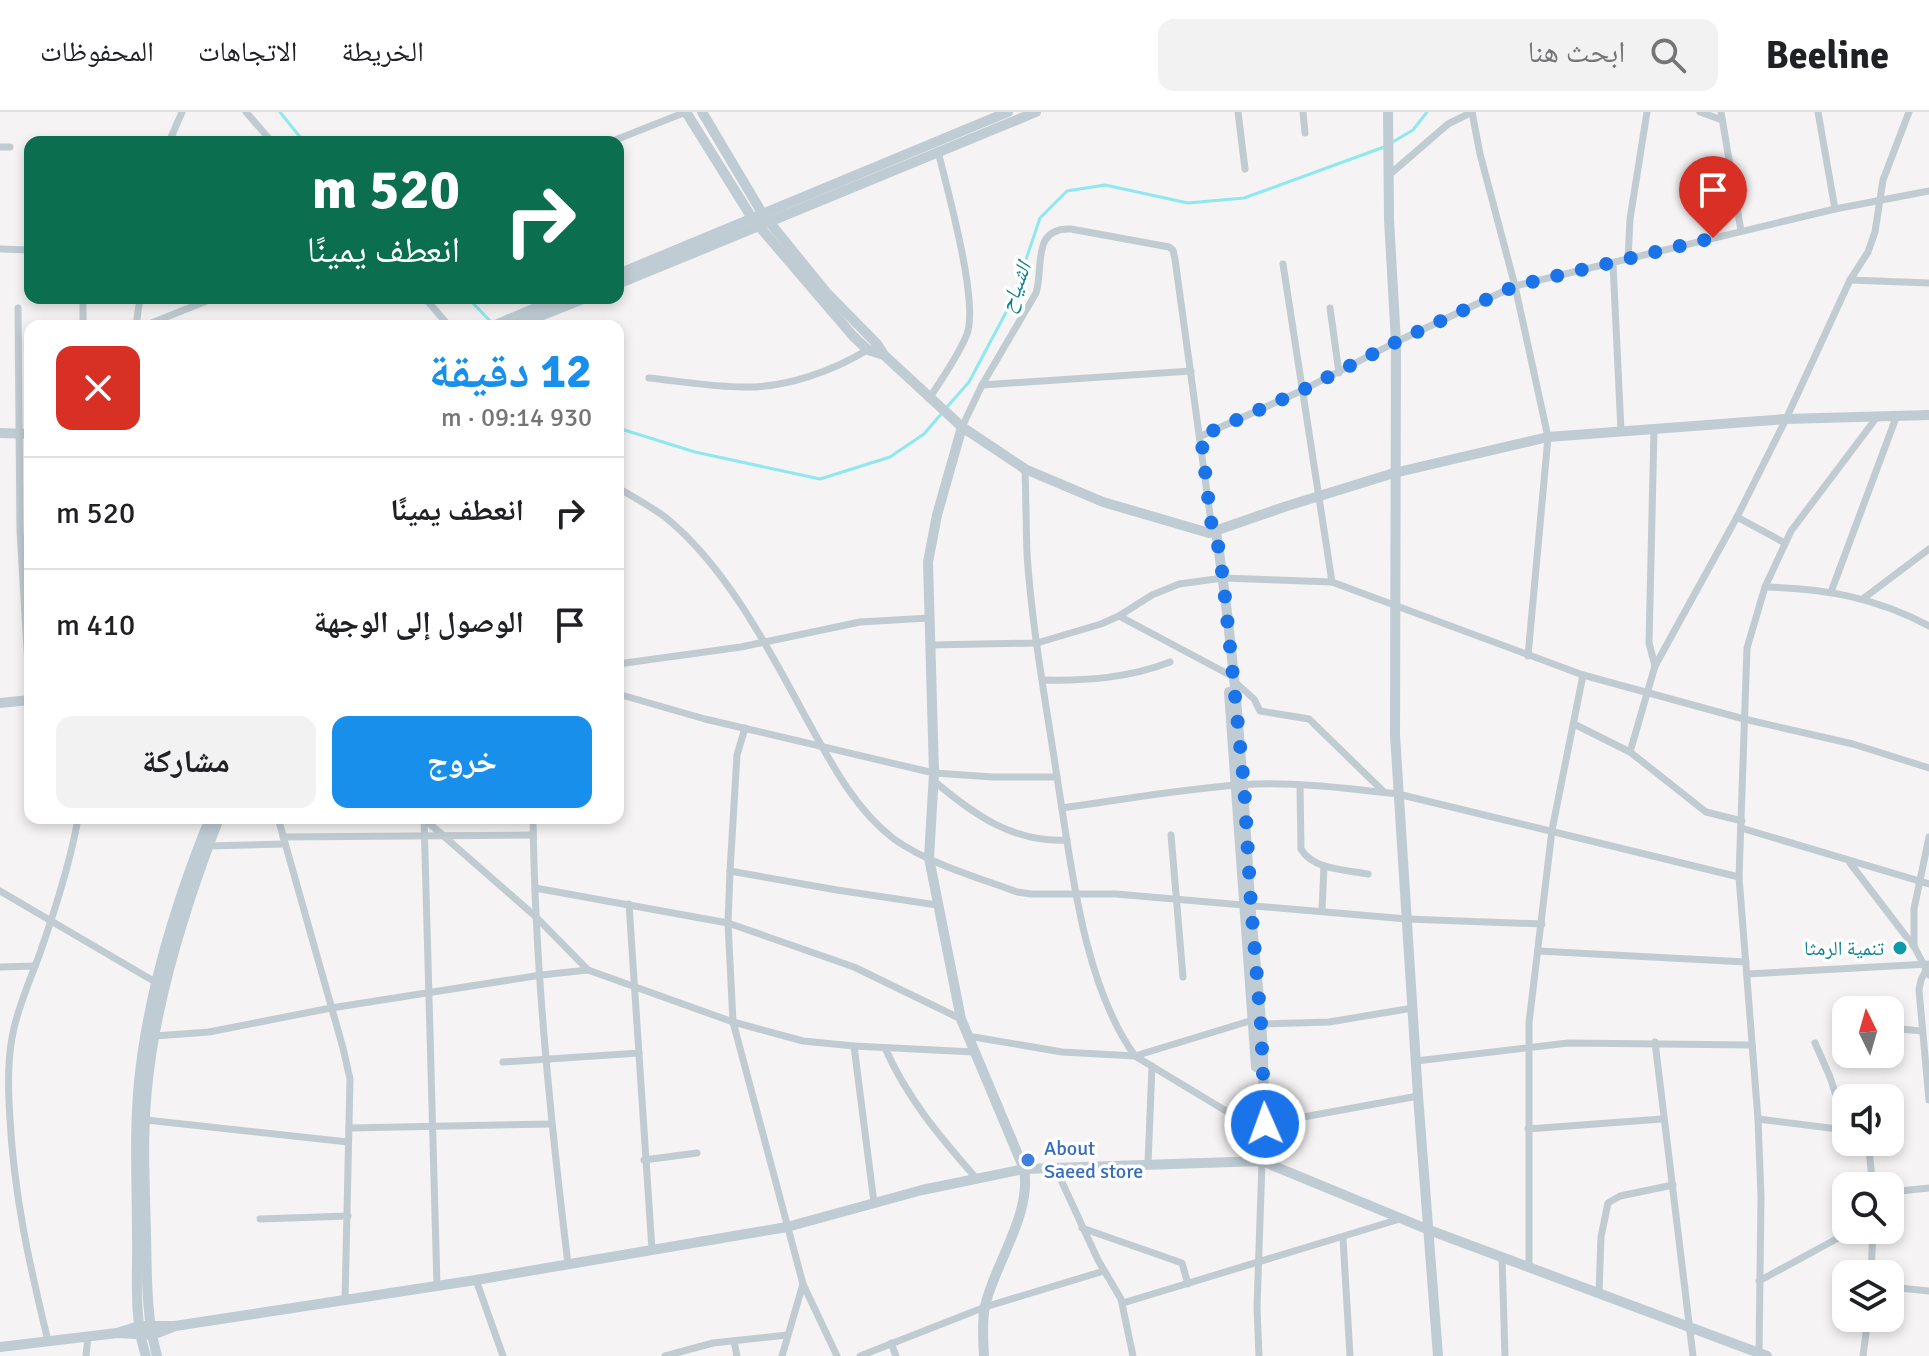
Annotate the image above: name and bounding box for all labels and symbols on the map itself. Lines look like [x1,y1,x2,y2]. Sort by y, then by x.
pin [1679,156,1747,238]
water label: الشياح [993,256,1038,316]
place label: تنمية الرمثا [1804,936,1884,961]
marker: تنمية الرمثا [1891,939,1909,957]
north arrow [1832,996,1904,1068]
position arrow [1223,1082,1307,1166]
place label: About Saeed store [1044,1136,1143,1184]
marker: About Saeed store [1019,1151,1037,1169]

